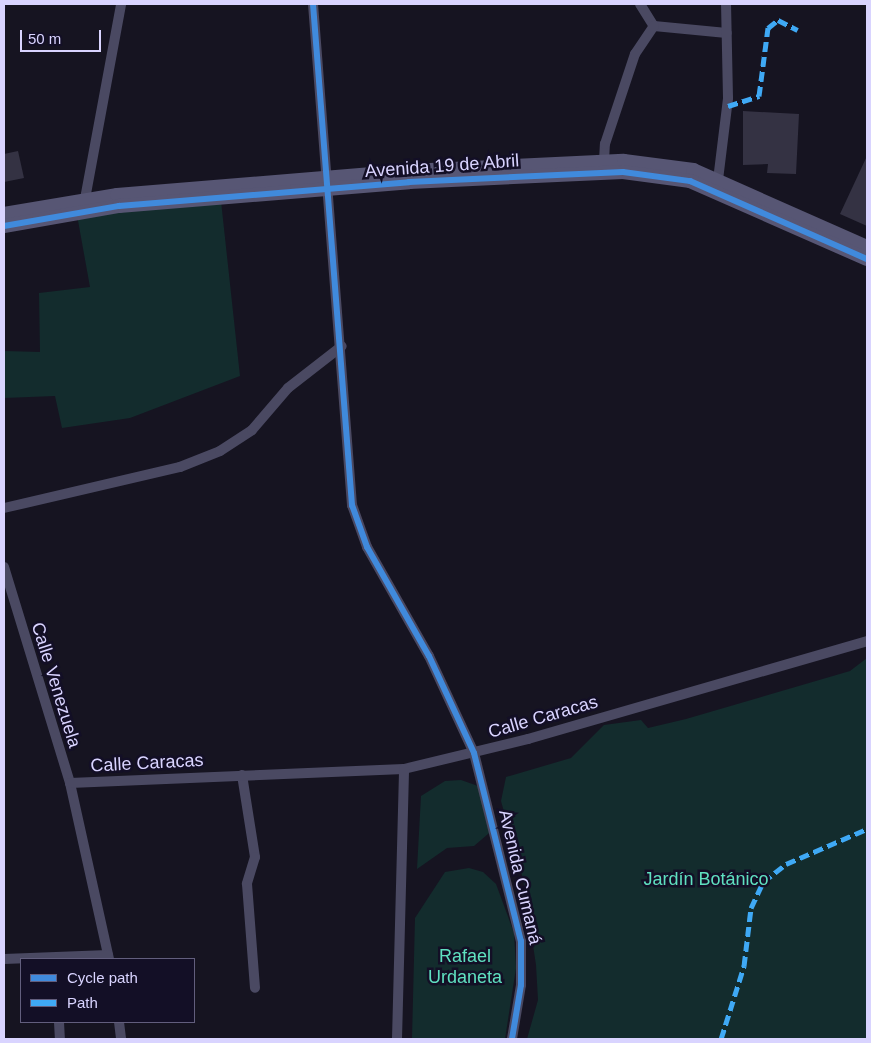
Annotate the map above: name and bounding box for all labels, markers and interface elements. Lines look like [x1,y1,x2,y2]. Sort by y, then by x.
scale bar [22,20,104,52]
text: 50 m [28,30,61,47]
street label: Avenida 19 de Abril [364,150,520,182]
street label: Calle Venezuela [27,620,85,750]
street label: Calle Caracas [486,691,600,743]
street label: Calle Caracas [90,749,204,777]
street label: Avenida Cumaná [494,807,546,947]
park label: Jardín Botánico [643,868,769,890]
park label: Rafael Urdaneta [428,946,502,989]
legend [20,958,195,1023]
text: Cycle path [67,969,138,986]
text: Path [67,994,98,1011]

